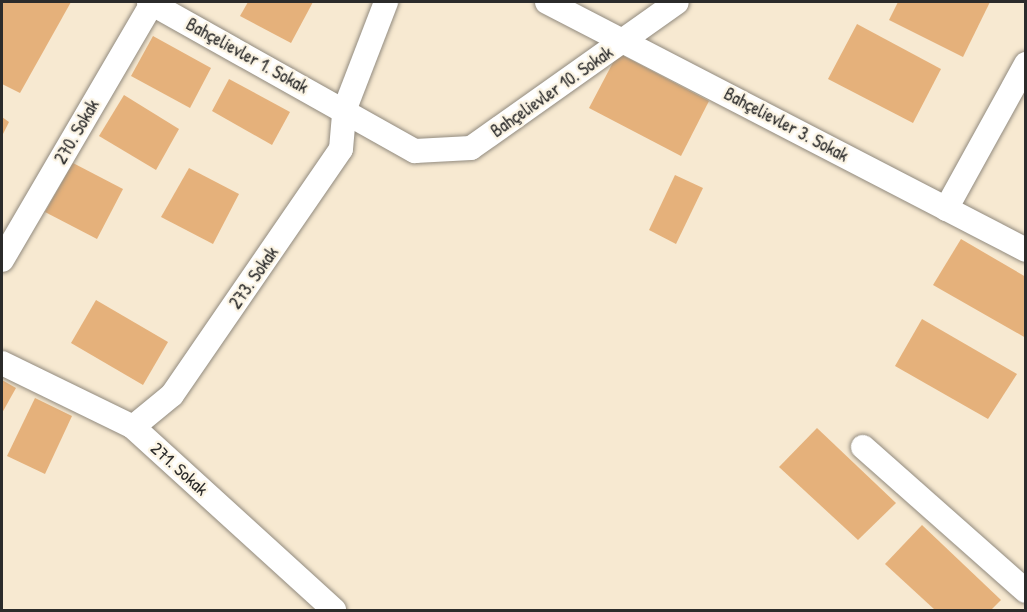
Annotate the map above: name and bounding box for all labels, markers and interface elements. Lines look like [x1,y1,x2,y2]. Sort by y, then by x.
street label: Bahçelievler 1. Sokak [182,14,312,98]
street label: Bahçelievler 10. Sokak [487,42,617,142]
street label: Bahçelievler 3. Sokak [720,83,852,167]
street label: 270. Sokak [50,96,104,168]
street label: 273. Sokak [225,243,283,313]
street label: 271. Sokak [146,438,212,500]

